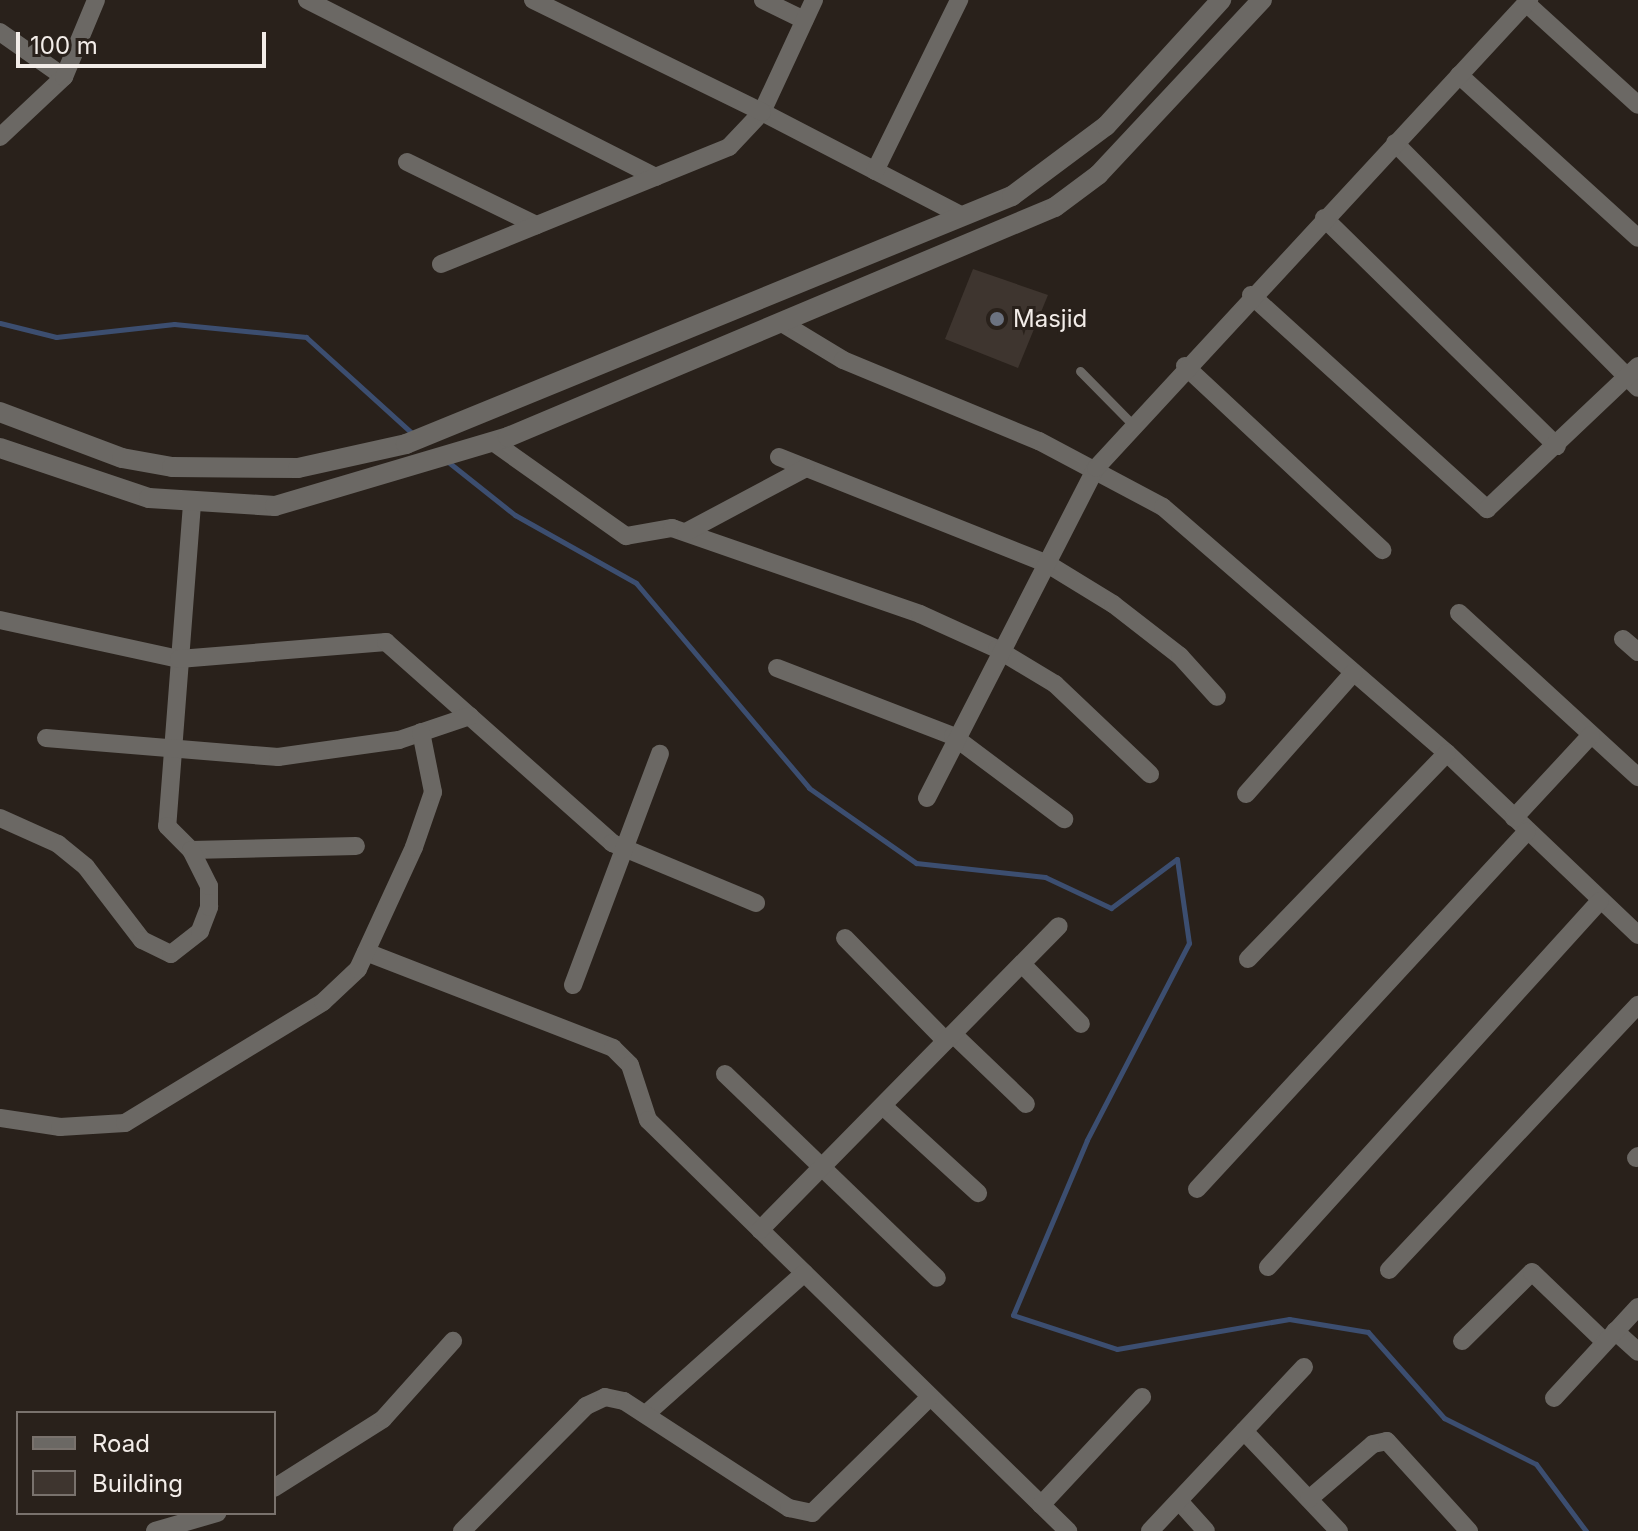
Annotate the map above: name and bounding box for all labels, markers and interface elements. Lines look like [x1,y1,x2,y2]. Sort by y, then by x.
scale bar [20,16,270,66]
text: 100 m [30,31,98,60]
place label: Masjid [1013,305,1087,333]
marker: Masjid [988,310,1006,328]
legend [16,1411,276,1515]
text: Road [92,1429,150,1458]
text: Building [92,1469,183,1498]

